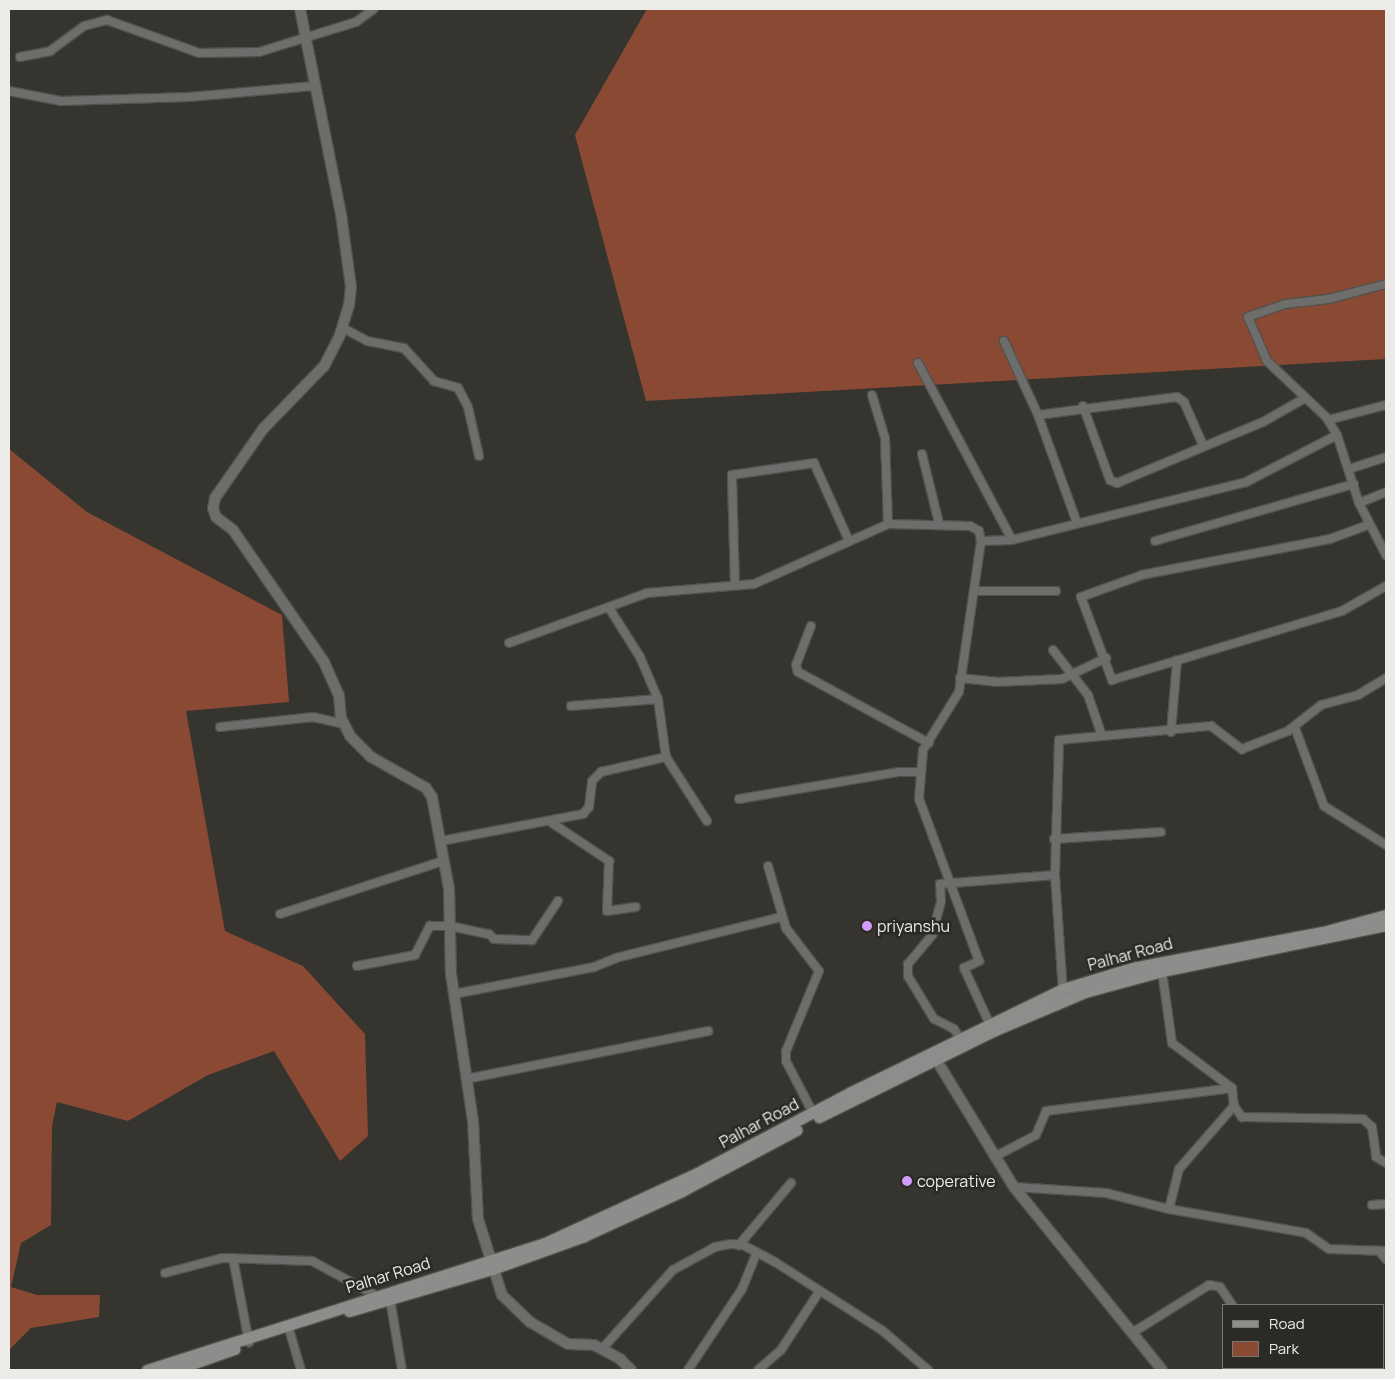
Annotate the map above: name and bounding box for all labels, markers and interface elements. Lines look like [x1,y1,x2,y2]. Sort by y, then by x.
place label: priyanshu [877,916,950,936]
marker: priyanshu [861,920,873,932]
street label: Palhar Road [1085,933,1175,975]
street label: Palhar Road [716,1094,802,1152]
place label: coperative [917,1171,996,1191]
marker: coperative [901,1175,913,1187]
street label: Palhar Road [344,1253,432,1297]
legend [1222,1304,1385,1369]
text: Road [1269,1313,1305,1334]
text: Park [1269,1338,1299,1359]

